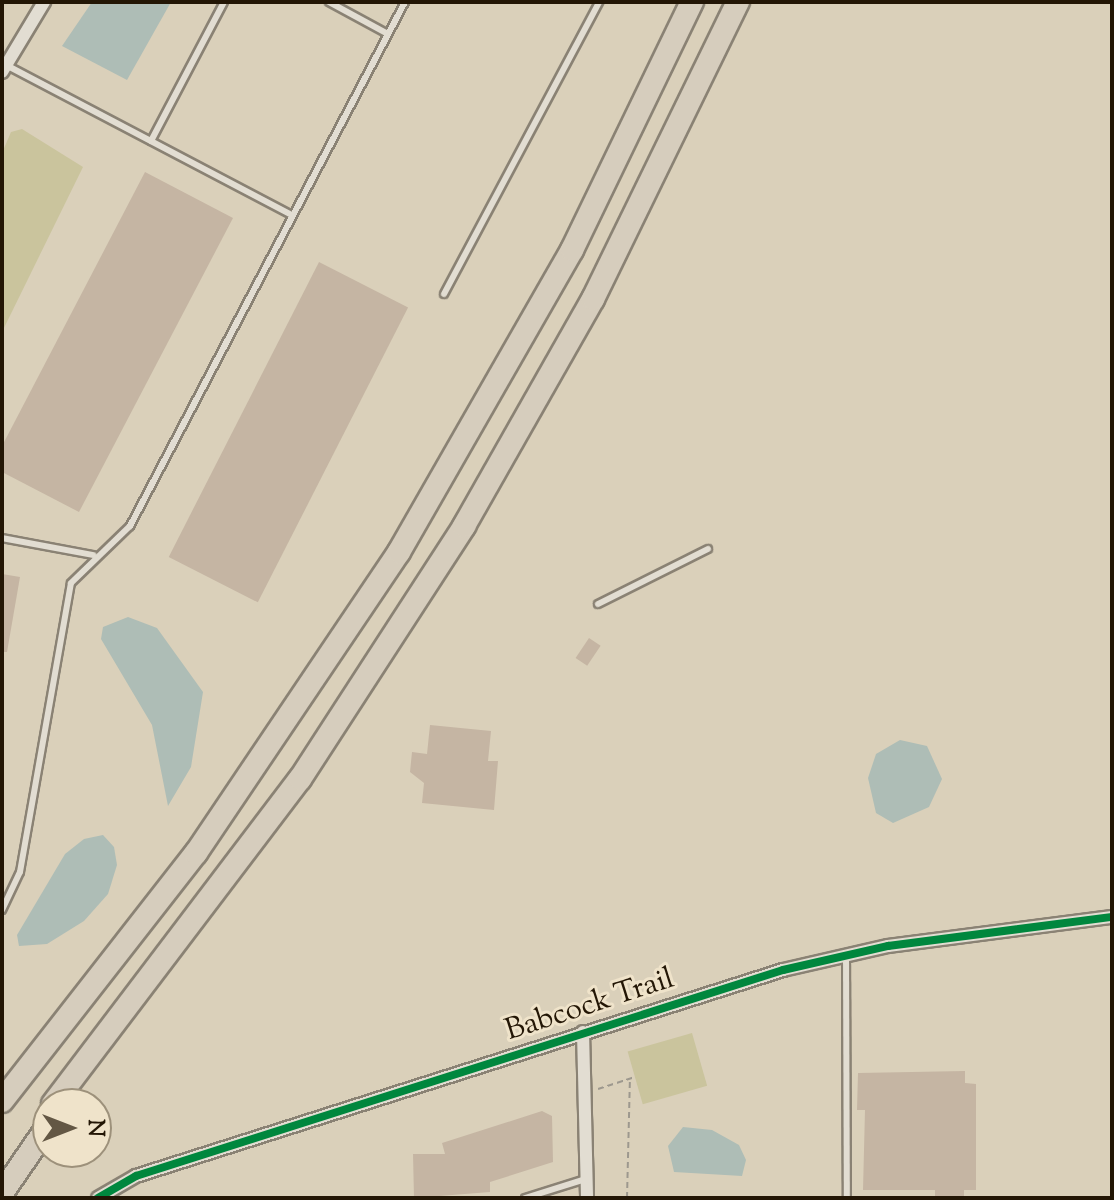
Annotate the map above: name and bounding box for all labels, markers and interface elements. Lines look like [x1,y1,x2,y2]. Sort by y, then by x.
street label: Babcock Trail [501,962,679,1050]
north arrow [32,1088,112,1168]
text: N [78,1119,110,1137]

